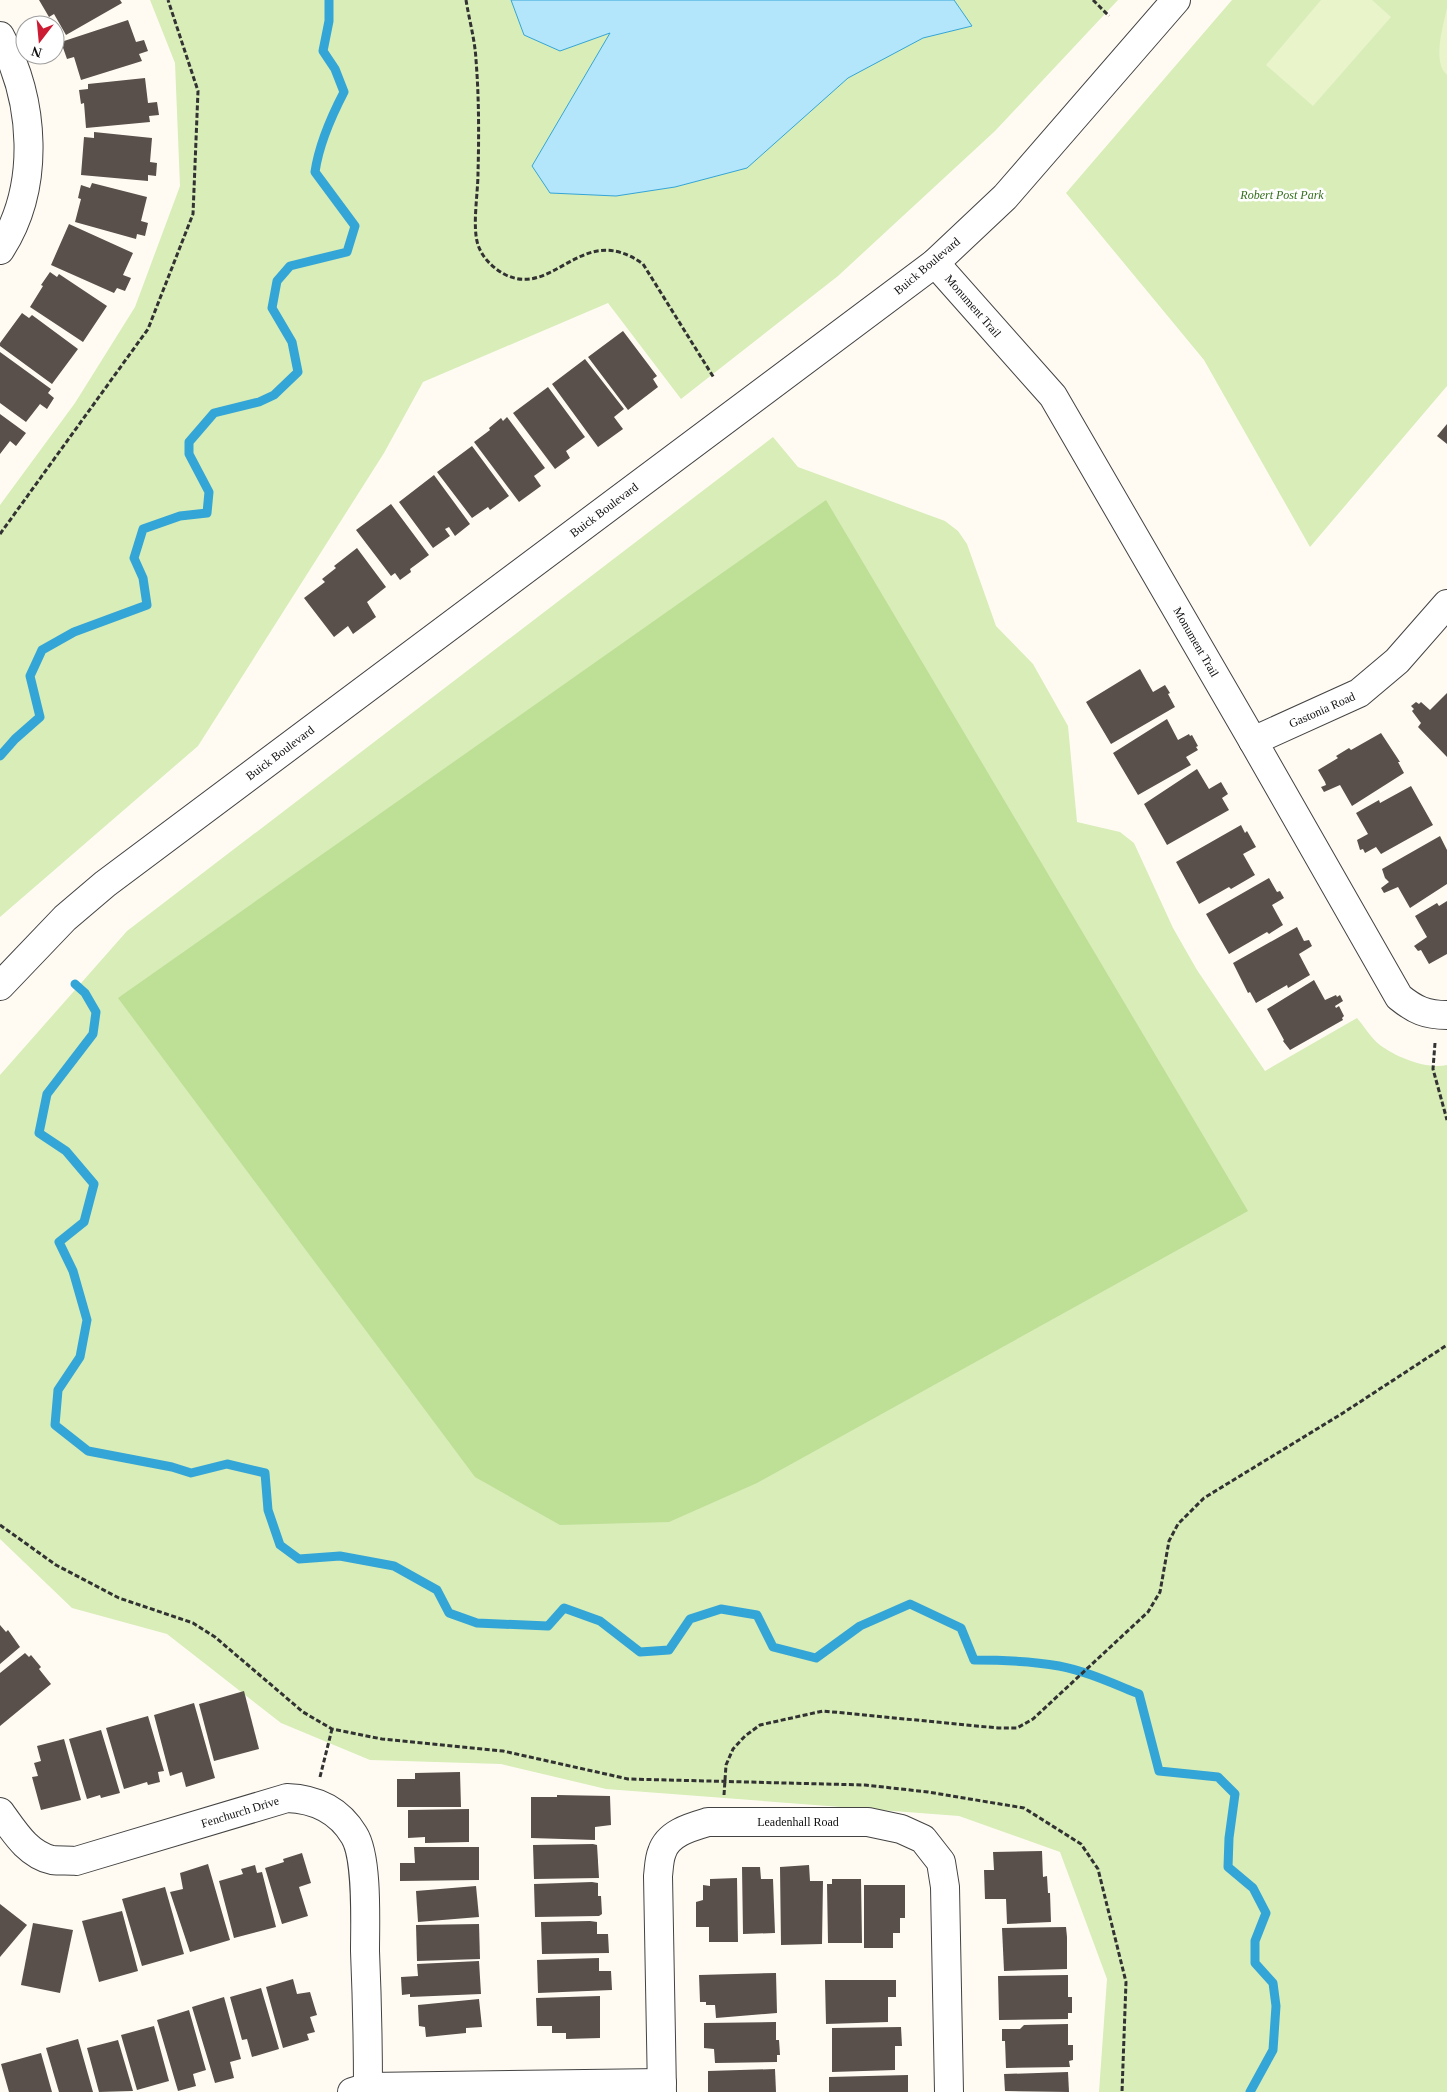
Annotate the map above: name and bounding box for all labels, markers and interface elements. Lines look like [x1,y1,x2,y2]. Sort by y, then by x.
north arrow [15,15,65,65]
text: N [30,43,43,61]
park label: Robert Post Park [1239,188,1324,202]
street label: Buick Boulevard [891,234,963,298]
street label: Monument Trail [942,272,1004,341]
street label: Buick Boulevard [567,480,641,540]
street label: Monument Trail [1170,605,1222,680]
street label: Gastonia Road [1287,689,1357,731]
street label: Buick Boulevard [243,723,317,783]
street label: Fenchurch Drive [199,1793,281,1831]
street label: Leadenhall Road [757,1815,839,1829]

